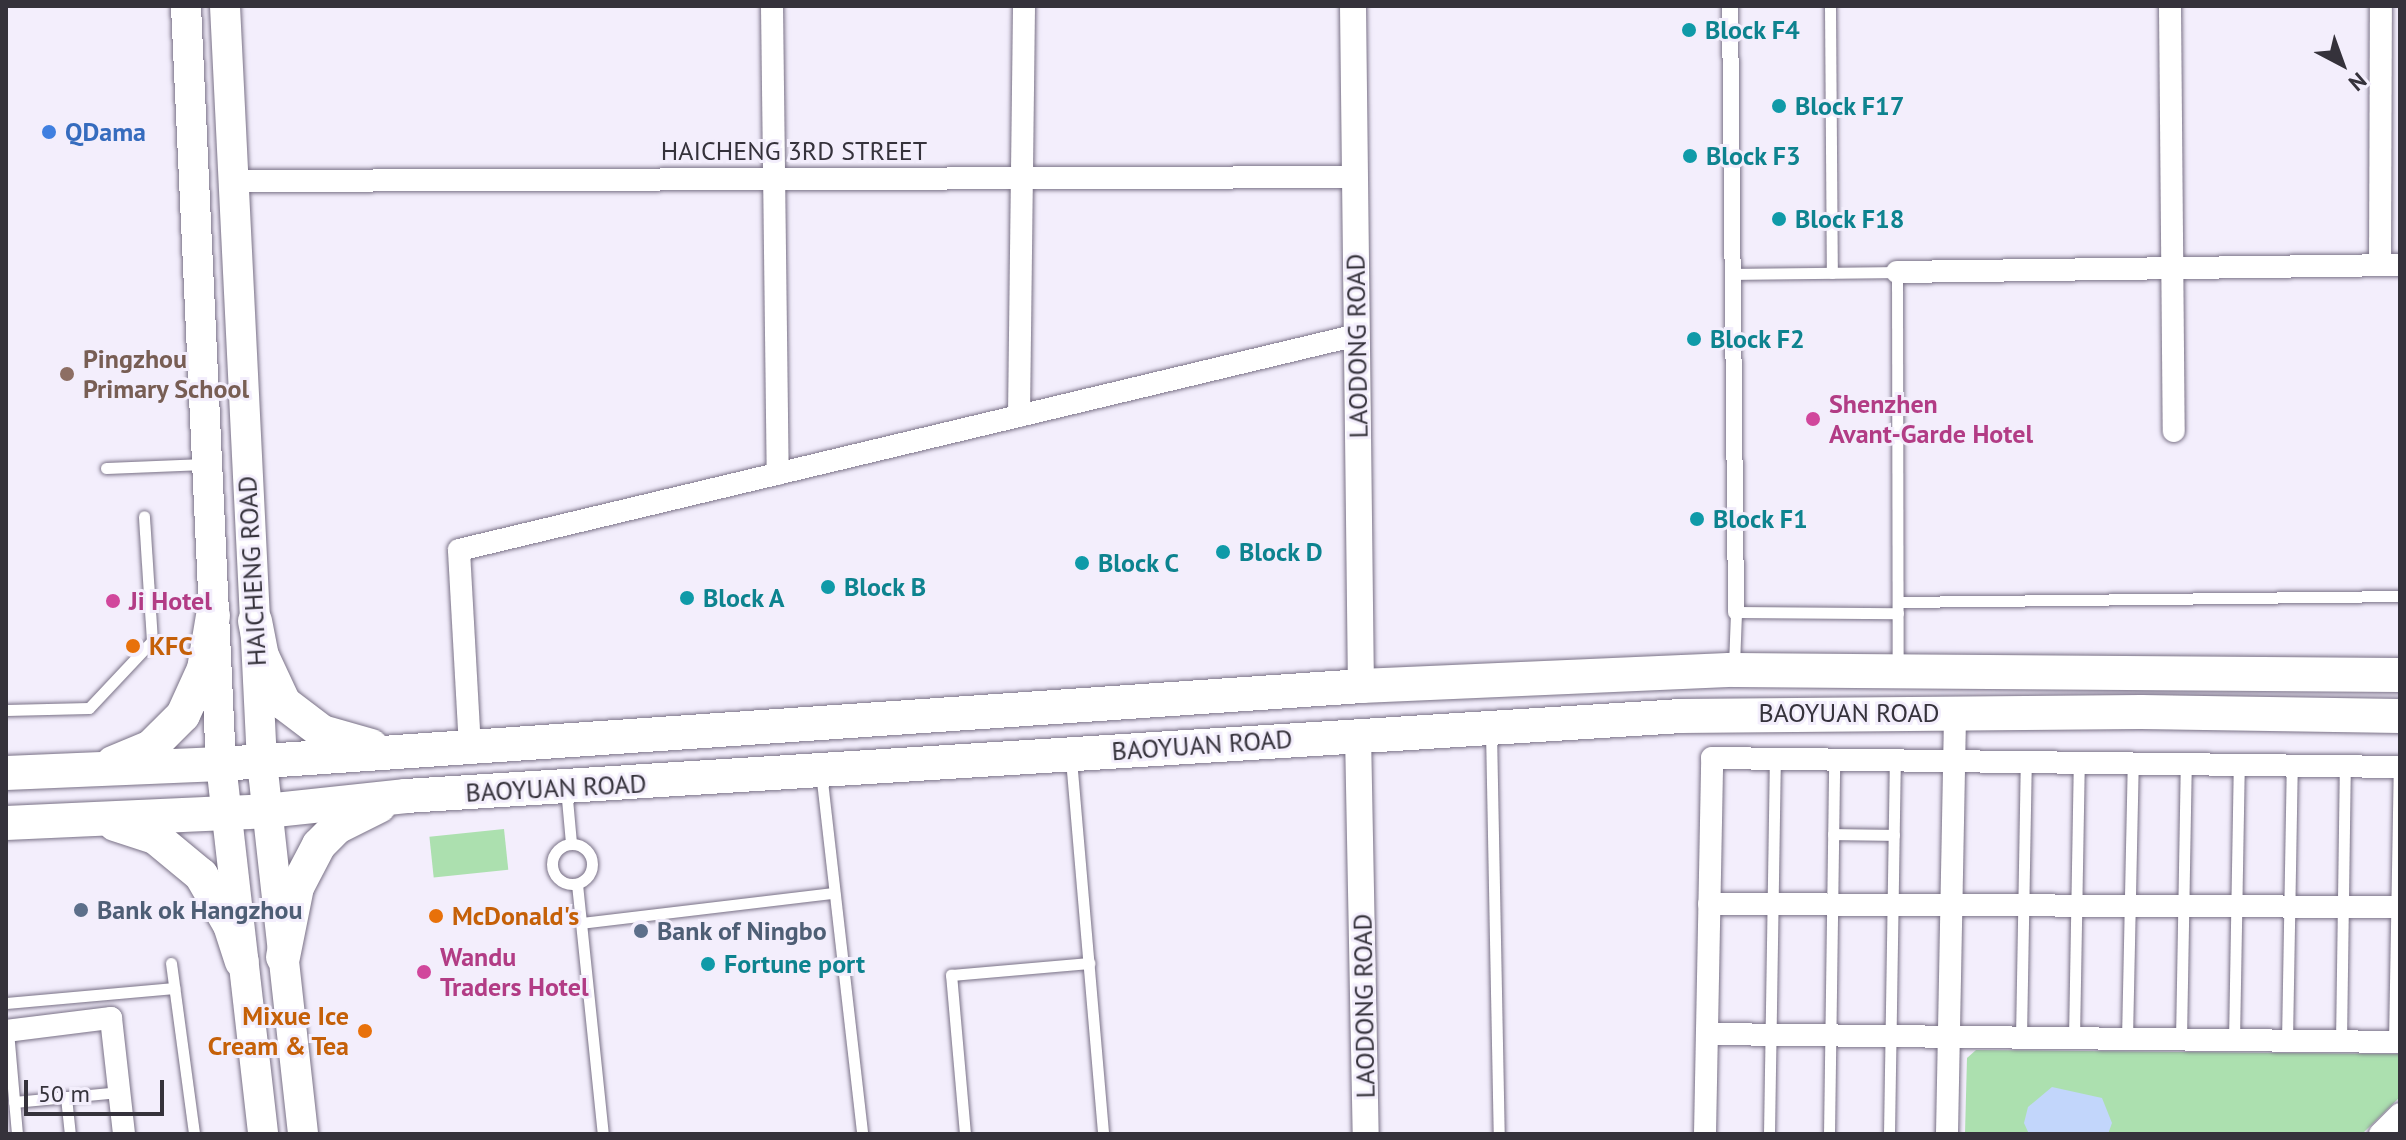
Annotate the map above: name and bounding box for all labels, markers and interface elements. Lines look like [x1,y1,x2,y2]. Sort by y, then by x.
place label: Block F4 [1705,14,1801,46]
marker: Block F4 [1680,21,1698,39]
north arrow [2302,24,2382,104]
text: N [2343,67,2372,97]
place label: Block F17 [1795,90,1905,122]
marker: Block F17 [1770,97,1788,115]
place label: QDama [65,116,146,148]
marker: QDama [40,123,58,141]
street label: HAICHENG 3RD STREET [661,135,927,167]
place label: Block F3 [1706,140,1802,172]
marker: Block F3 [1681,147,1699,165]
place label: Block F18 [1795,203,1905,235]
marker: Block F18 [1770,210,1788,228]
street label: LAODONG ROAD [1340,253,1374,439]
place label: Block F2 [1710,323,1806,355]
marker: Block F2 [1685,330,1703,348]
place label: Pingzhou Primary School [83,343,250,404]
marker: Pingzhou Primary School [58,365,76,383]
place label: Shenzhen Avant-Garde Hotel [1829,388,2033,450]
marker: Shenzhen Avant-Garde Hotel [1804,410,1822,428]
street label: HAICHENG ROAD [231,475,273,667]
place label: Block F1 [1713,503,1809,535]
marker: Block F1 [1688,510,1706,528]
place label: Block D [1239,536,1323,568]
marker: Block D [1214,543,1232,561]
place label: Block C [1098,547,1180,579]
marker: Block C [1073,554,1091,572]
place label: Block B [844,571,927,603]
marker: Block B [819,578,837,596]
place label: Block A [703,582,786,614]
place label: Ji Hotel [129,585,212,617]
marker: Block A [678,589,696,607]
marker: Ji Hotel [104,592,122,610]
place label: KFC [149,630,193,662]
marker: KFC [124,637,142,655]
street label: BAOYUAN ROAD [1758,697,1940,729]
street label: BAOYUAN ROAD [1111,723,1293,767]
street label: BAOYUAN ROAD [465,768,647,808]
place label: Bank ok Hangzhou [97,894,304,926]
place label: McDonald's [452,900,579,932]
marker: Bank ok Hangzhou [72,901,90,919]
marker: McDonald's [427,907,445,925]
street label: LAODONG ROAD [1347,913,1381,1099]
place label: Bank of Ningbo [657,915,827,947]
marker: Bank of Ningbo [632,922,650,940]
place label: Wandu Traders Hotel [440,941,589,1002]
place label: Fortune port [724,948,865,980]
marker: Fortune port [699,955,717,973]
marker: Wandu Traders Hotel [415,963,433,981]
place label: Mixue Ice Cream & Tea [207,1000,349,1062]
marker: Mixue Ice Cream & Tea [356,1022,374,1040]
scale bar [28,1064,168,1114]
text: 50 m [38,1078,90,1109]

